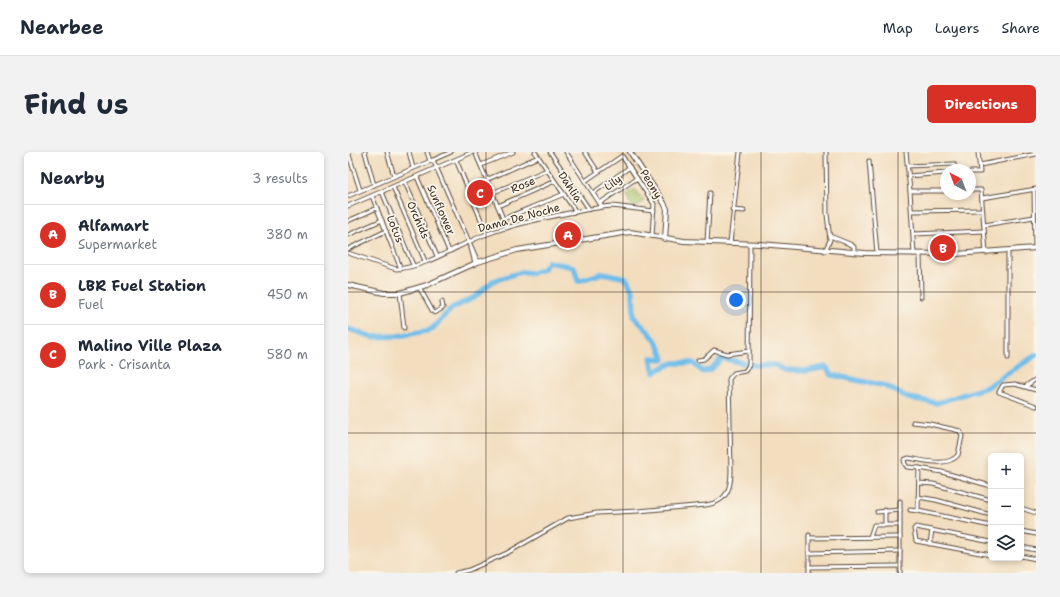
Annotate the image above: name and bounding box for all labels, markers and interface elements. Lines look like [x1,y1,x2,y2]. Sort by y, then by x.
text: Nearbee [20,15,104,40]
text: Map [883,19,913,37]
text: Layers [935,19,979,37]
text: Share [1001,19,1040,37]
text: Find us [24,85,129,123]
button: Directions [927,85,1036,123]
north arrow [940,164,976,200]
text: Nearby [40,167,105,189]
street label: Peony [636,167,666,201]
street label: Dahlia [554,169,586,205]
text: 3 results [252,170,308,187]
street label: Lily [601,172,625,194]
street label: Rose [508,173,538,197]
pin: C [467,178,493,208]
street label: Sunflower [423,183,459,237]
street label: Orchids [403,199,433,241]
street label: Dama De Noche [476,200,562,236]
street label: Lotus [383,213,407,245]
text: Alfamart [78,216,149,236]
pin: A [555,220,581,250]
text: A [48,226,58,243]
text: 380 m [266,226,308,243]
pin: B [930,233,956,263]
text: Supermarket [78,236,157,253]
text: LBR Fuel Station [78,276,206,296]
text: B [49,286,57,303]
text: 450 m [267,286,308,303]
your location [726,290,746,310]
text: Fuel [78,296,103,313]
text: Malino Ville Plaza [78,336,222,356]
text: C [49,346,57,363]
text: 580 m [267,346,308,363]
text: Park · Crisanta [78,356,171,373]
map controls [988,453,1024,561]
button: + [988,453,1024,489]
button: − [988,489,1024,525]
button: layers [988,525,1024,561]

